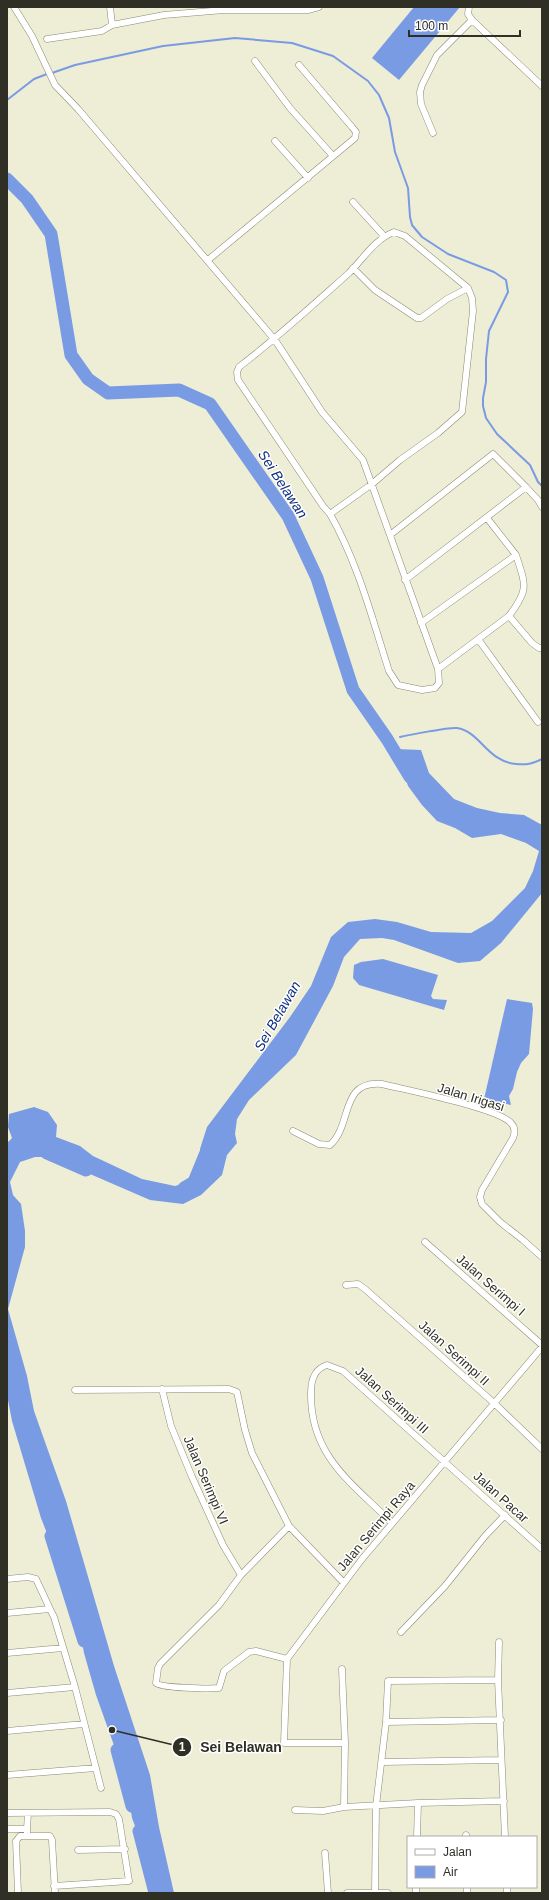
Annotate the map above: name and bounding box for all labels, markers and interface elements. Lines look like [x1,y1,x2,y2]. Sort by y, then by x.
scale bar [409,12,520,38]
text: 100 m [415,19,448,33]
water label: Sei Belawan [255,447,311,521]
water label: Sei Belawan [251,978,303,1054]
street label: Jalan Irigasi [436,1080,506,1114]
street label: Jalan Serimpi I [454,1251,528,1319]
street label: Jalan Serimpi II [416,1317,492,1389]
street label: Jalan Serimpi III [352,1363,432,1437]
street label: Jalan Serimpi VI [181,1434,231,1526]
street label: Jalan Pacar [470,1468,532,1526]
street label: Jalan Serimpi Raya [334,1477,418,1574]
callout: Sei Belawan [172,1734,289,1760]
text: Sei Belawan [200,1739,282,1755]
text: 1 [179,1740,186,1754]
legend [407,1836,537,1888]
text: Jalan [443,1845,472,1859]
text: Air [443,1865,458,1879]

